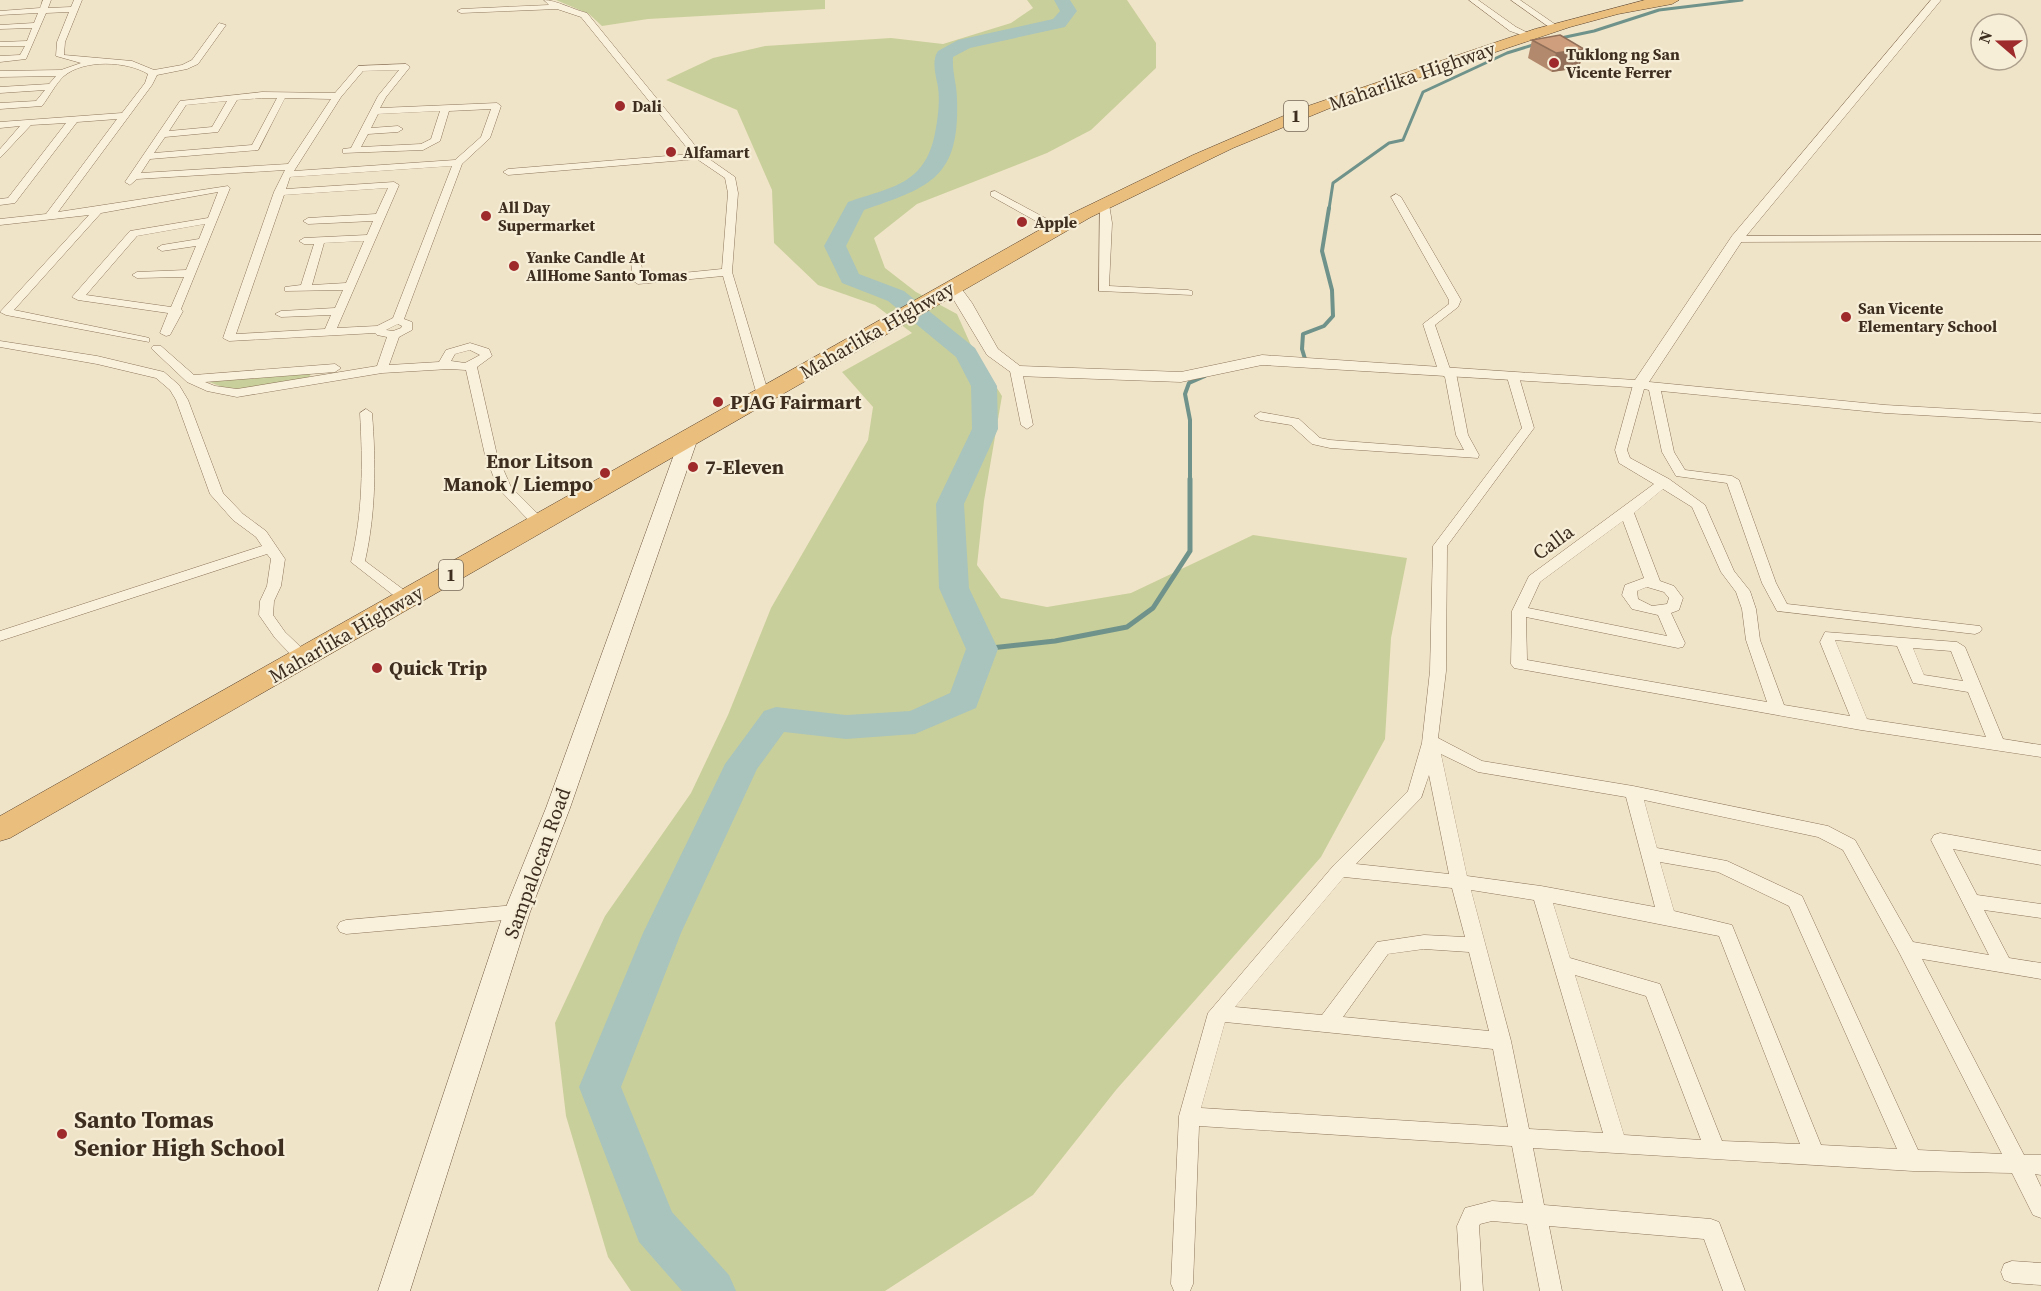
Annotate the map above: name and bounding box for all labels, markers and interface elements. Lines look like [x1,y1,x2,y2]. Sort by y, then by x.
north arrow [1969,12,2029,72]
text: N [1973,27,1997,46]
street label: Maharlika Highway [1325,34,1500,118]
place label: Tuklong ng San Vicente Ferrer [1566,43,1680,83]
marker: Tuklong ng San Vicente Ferrer [1547,56,1561,70]
place label: Dali [632,95,662,117]
marker: Dali [613,99,627,113]
road number: 1 [1284,101,1308,131]
place label: Alfamart [683,141,750,163]
marker: Alfamart [664,145,678,159]
place label: All Day Supermarket [498,196,595,236]
marker: All Day Supermarket [479,209,493,223]
place label: Apple [1034,211,1077,233]
marker: Apple [1015,215,1029,229]
place label: Yanke Candle At AllHome Santo Tomas [526,246,687,286]
marker: Yanke Candle At AllHome Santo Tomas [507,259,521,273]
street label: Maharlika Highway [795,274,960,386]
place label: San Vicente Elementary School [1858,297,1997,337]
marker: San Vicente Elementary School [1839,310,1853,324]
place label: PJAG Fairmart [730,388,862,416]
marker: PJAG Fairmart [711,395,725,409]
place label: Enor Litson Manok / Liempo [443,447,593,498]
place label: 7-Eleven [705,453,784,481]
marker: 7-Eleven [686,460,700,474]
marker: Enor Litson Manok / Liempo [598,466,612,480]
street label: Calla [1527,517,1580,566]
road number: 1 [439,560,463,590]
street label: Maharlika Highway [264,578,429,690]
place label: Quick Trip [389,654,487,682]
marker: Quick Trip [370,661,384,675]
street label: Sampalocan Road [497,783,578,942]
place label: Santo Tomas Senior High School [74,1103,285,1164]
marker: Santo Tomas Senior High School [55,1127,69,1141]

